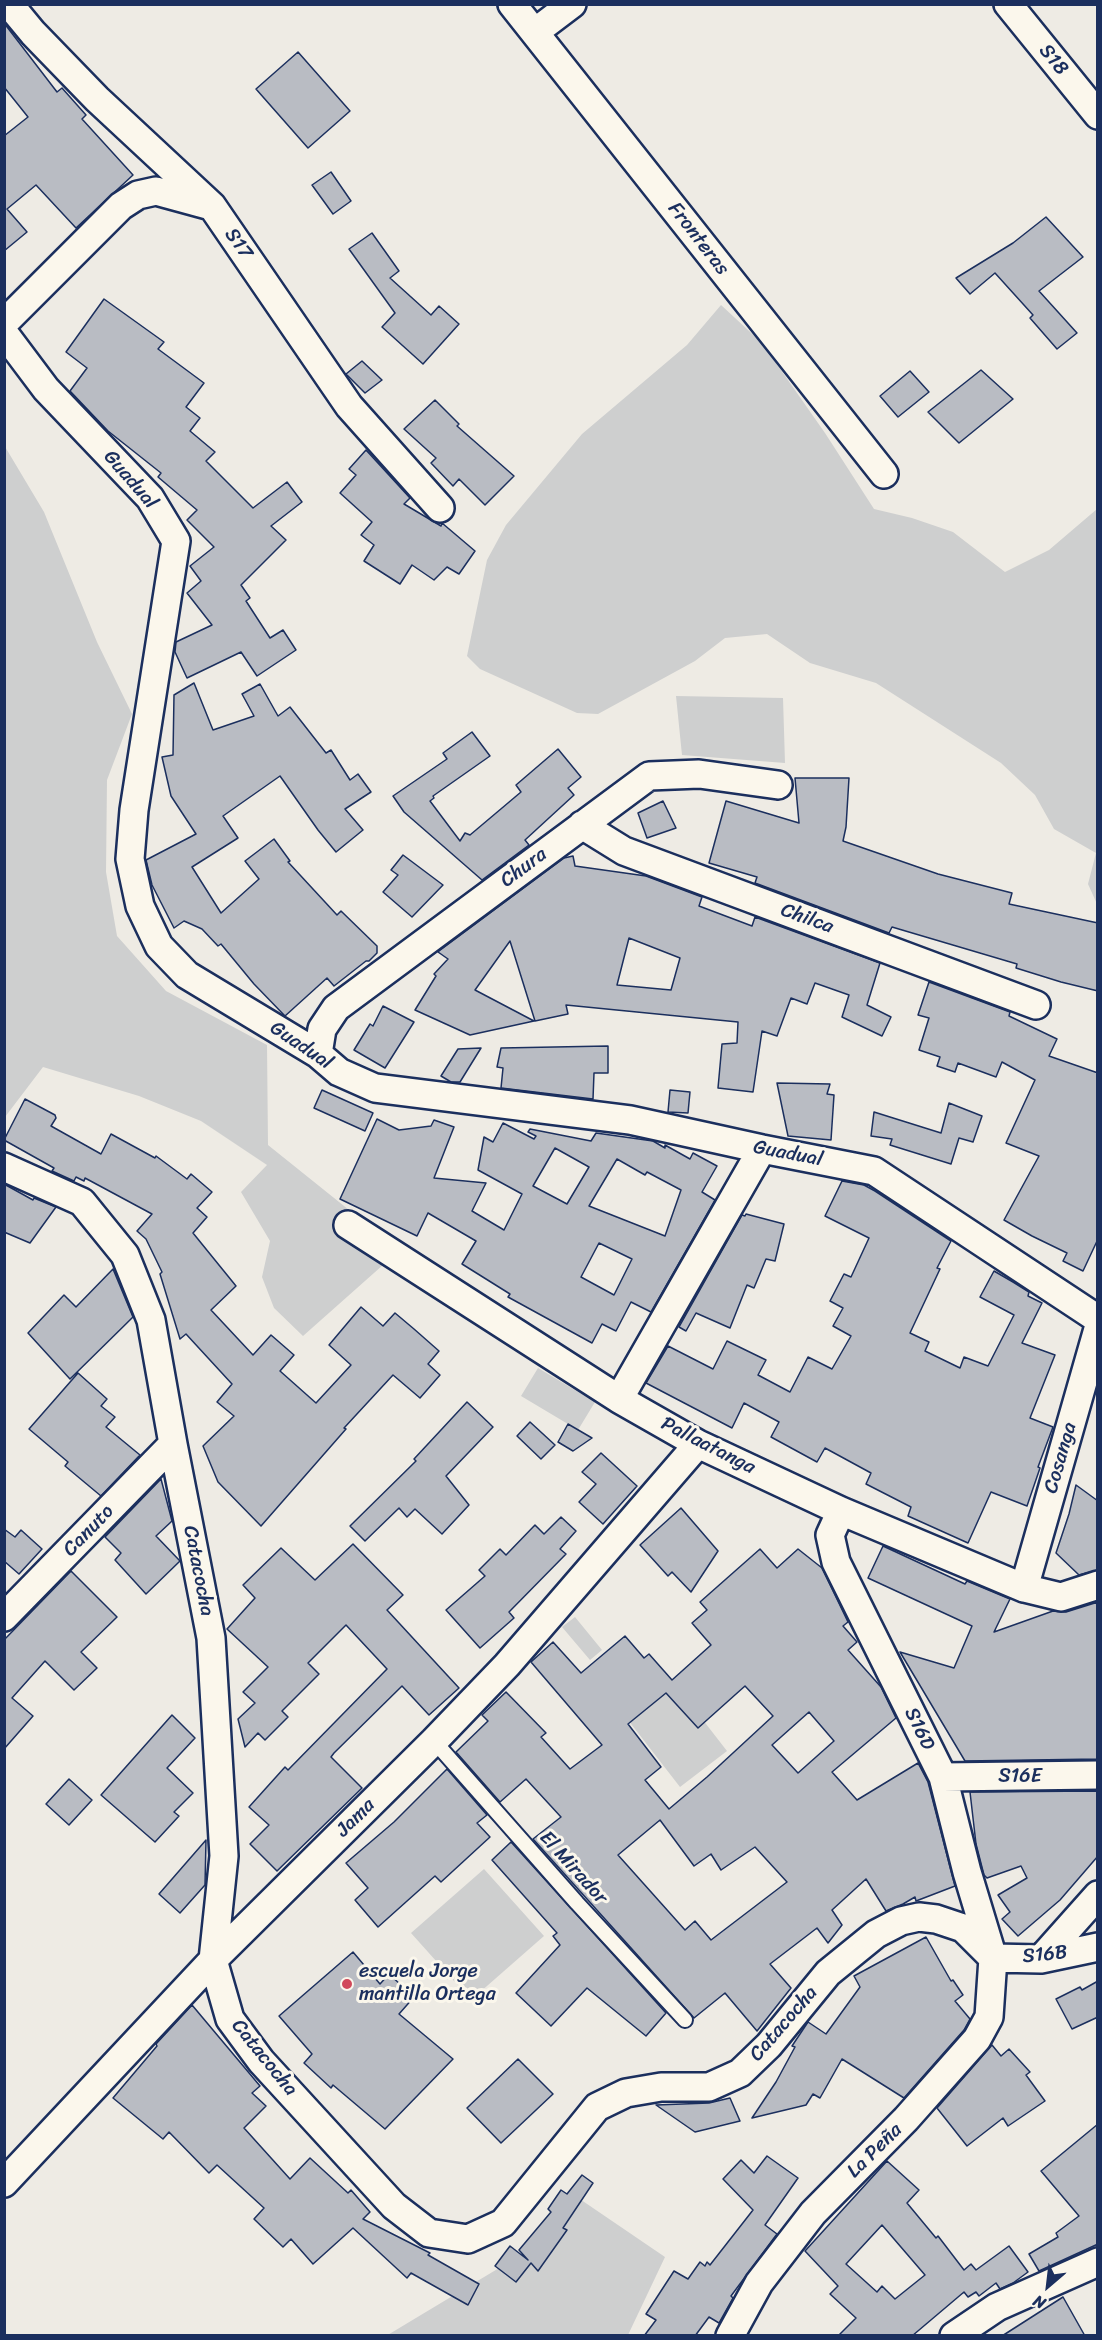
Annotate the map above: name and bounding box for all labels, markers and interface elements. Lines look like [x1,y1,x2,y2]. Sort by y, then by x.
street label: S18 [1033,40,1073,80]
street label: Fronteras [662,198,734,280]
street label: S17 [219,224,257,264]
street label: Guadual [98,446,162,514]
street label: Chura [496,843,552,893]
street label: Chilca [777,898,837,940]
street label: Guadual [265,1016,337,1076]
street label: Guadual [751,1136,825,1172]
street label: Pallaatanga [657,1412,759,1480]
street label: Cosanga [1039,1420,1083,1496]
street label: Canuto [59,1500,119,1562]
street label: Catacocha [177,1524,219,1618]
street label: S16D [898,1704,940,1754]
street label: S16E [998,1765,1042,1789]
street label: Jama [332,1794,380,1842]
street label: El Mirador [534,1826,612,1910]
street label: S16B [1021,1941,1069,1969]
place label: escuela Jorge mantilla Ortega [359,1960,496,2007]
marker: escuela Jorge mantilla Ortega [340,1977,354,1991]
street label: Catacocha [745,1982,823,2066]
street label: Catacocha [226,2015,302,2101]
street label: La Peña [843,2119,907,2183]
north arrow [1018,2256,1078,2316]
text: N [1028,2287,1051,2318]

